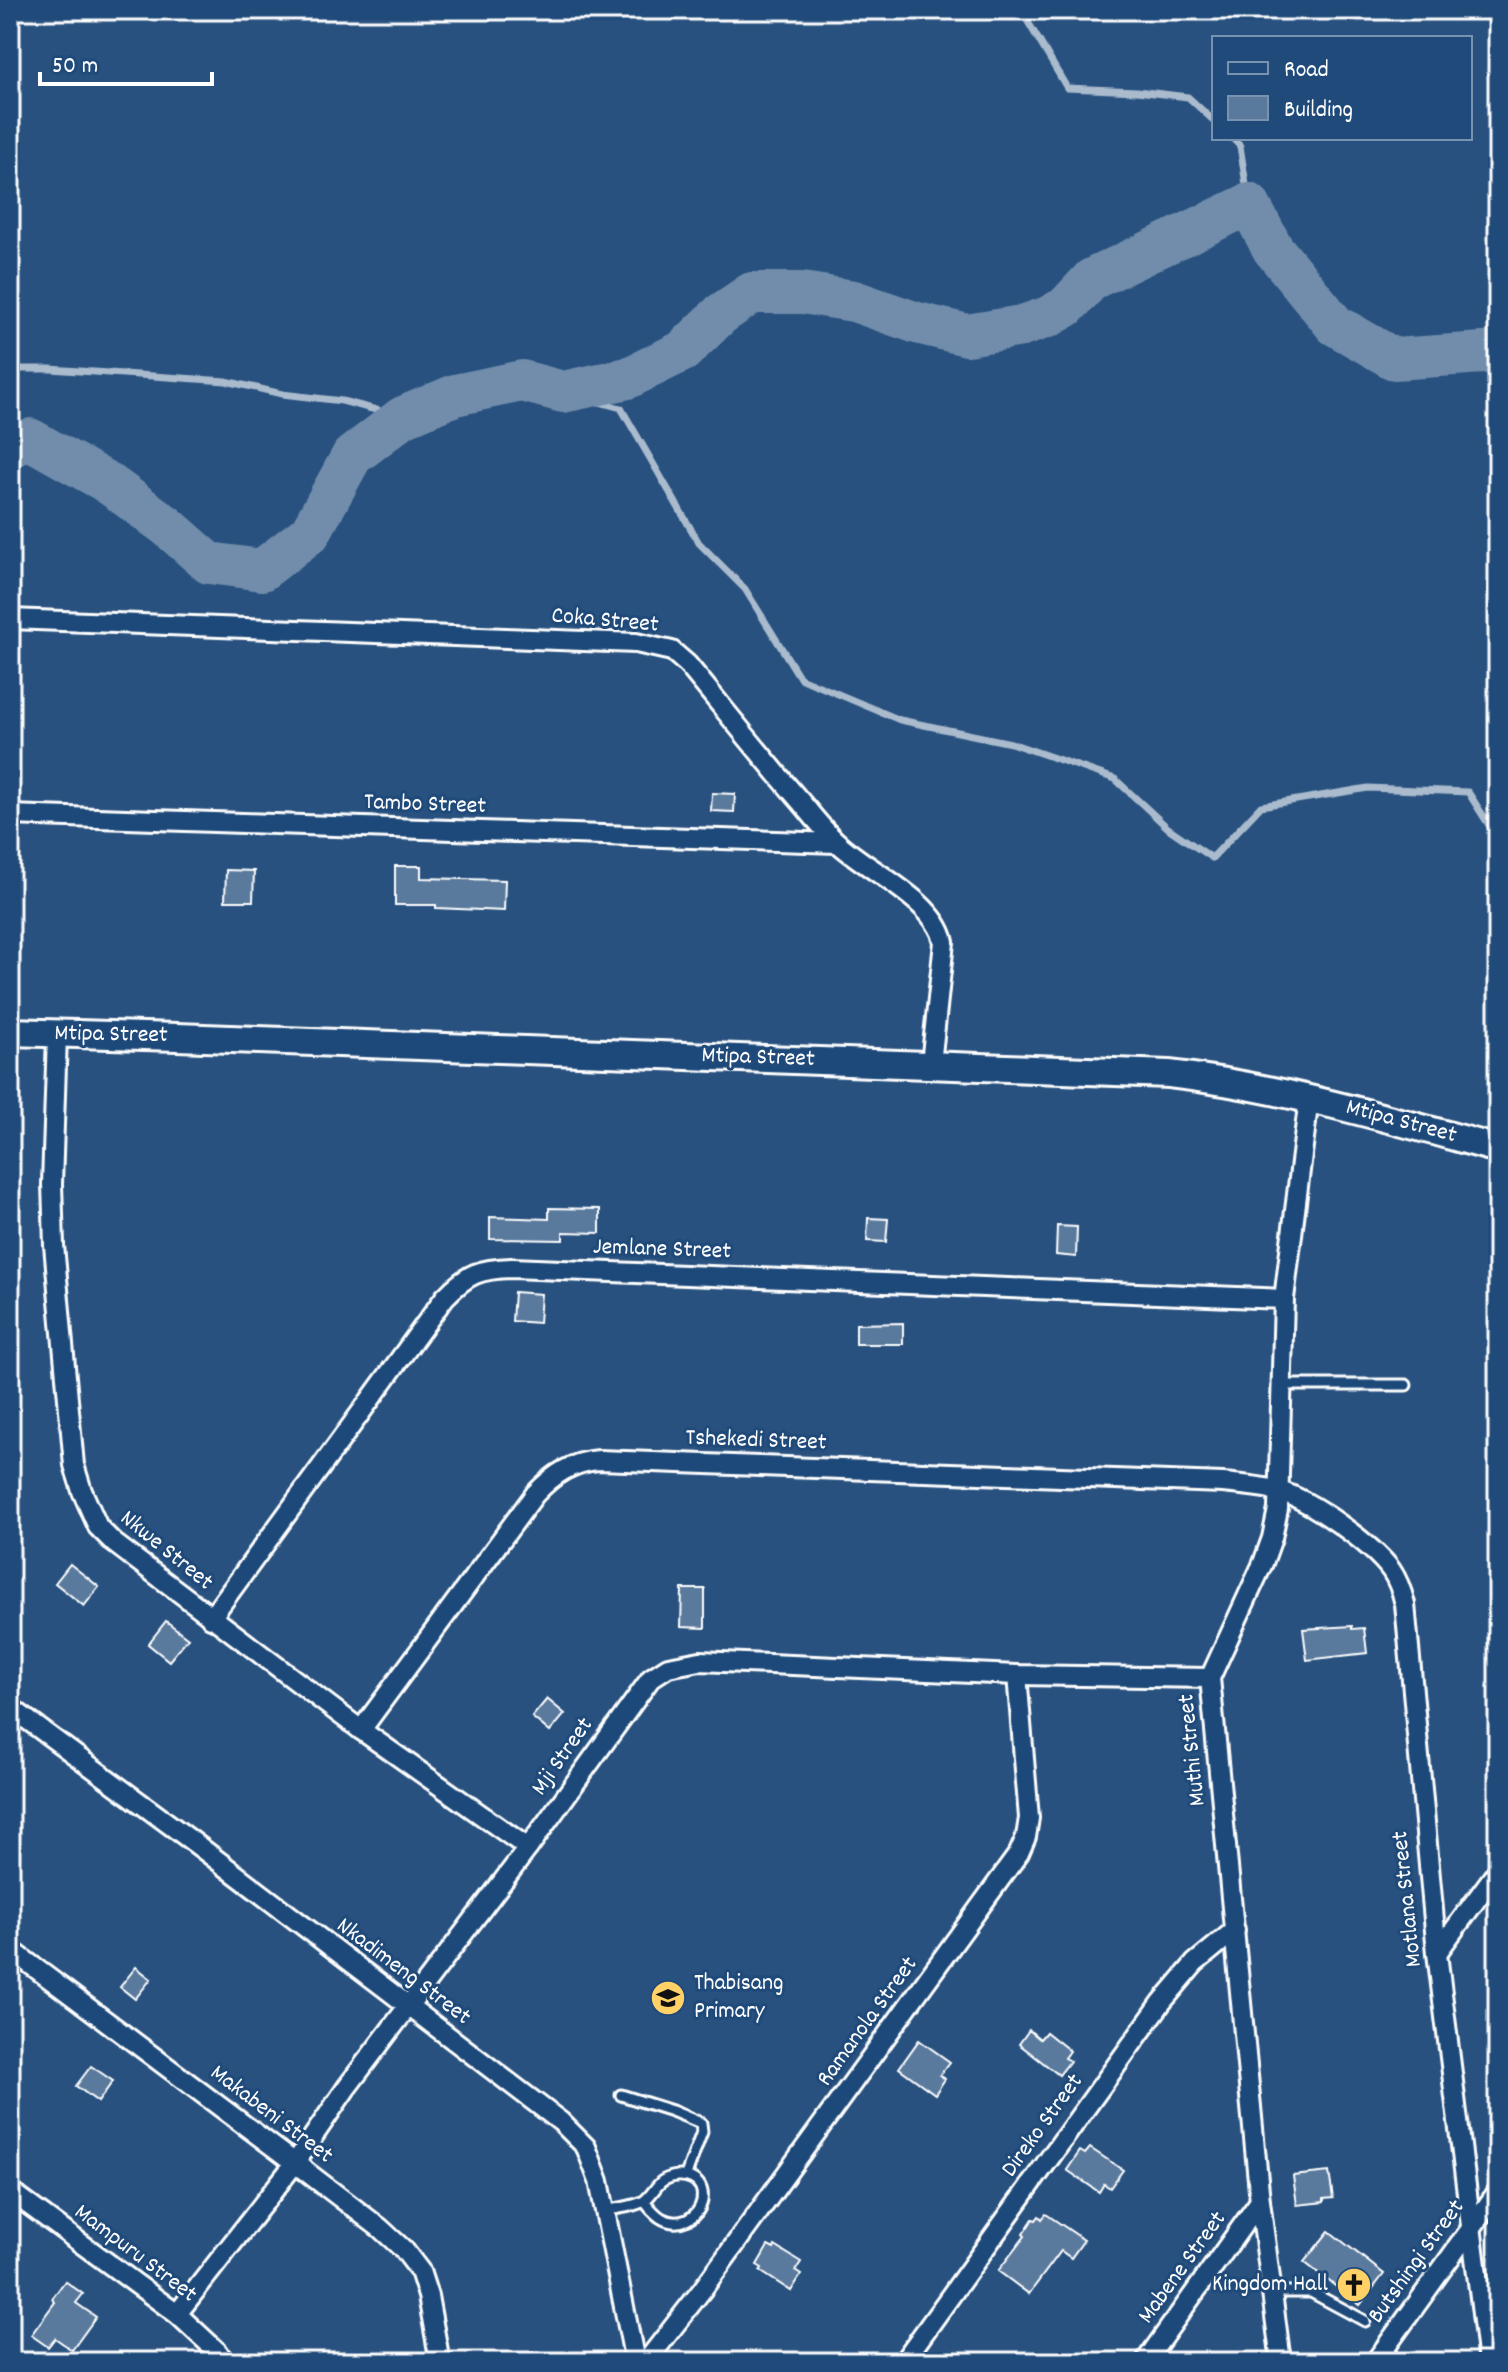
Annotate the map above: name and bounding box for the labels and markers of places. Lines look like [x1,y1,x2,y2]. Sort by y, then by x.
place label: Thabisang Primary [694,1967,784,2029]
school or university icon: Thabisang Primary [649,1979,687,2017]
church icon: Kingdom Hall [1335,2266,1373,2304]
place label: Kingdom Hall [1212,2268,1328,2302]

